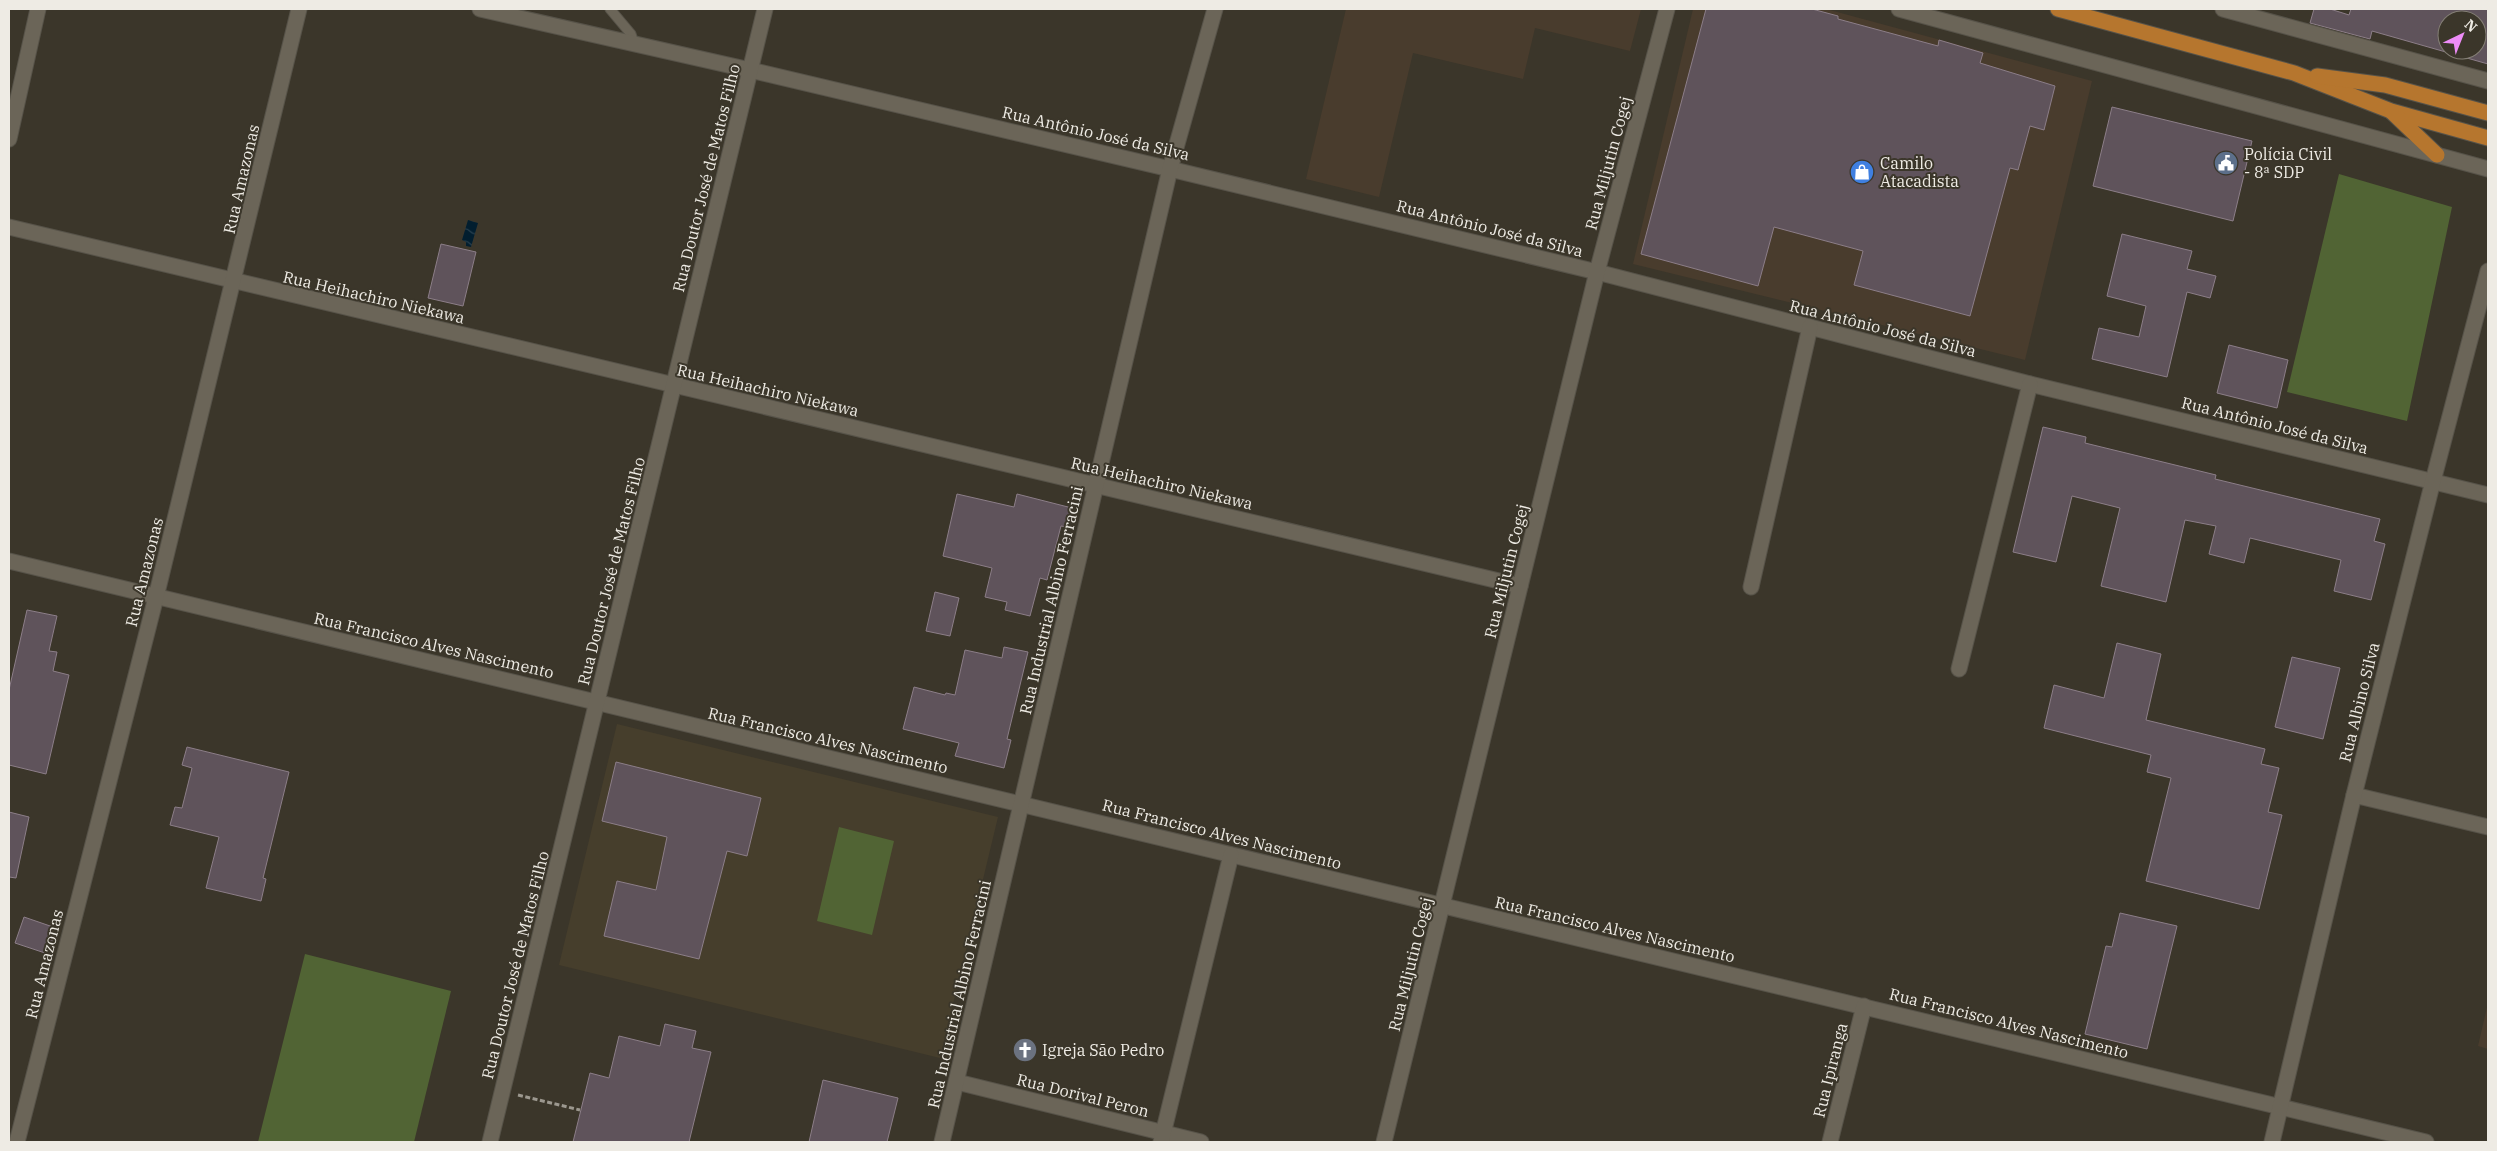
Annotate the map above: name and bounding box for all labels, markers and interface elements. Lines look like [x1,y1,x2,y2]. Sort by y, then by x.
north arrow [2437,10,2487,60]
text: N [2461,15,2481,36]
street label: Rua Doutor José de Matos Filho [668,62,744,294]
street label: Rua Miljutin Cogej [1581,94,1635,232]
street label: Rua Antônio José da Silva [1000,102,1192,164]
street label: Rua Amazonas [219,122,263,236]
place label: Polícia Civil - 8ª SDP [2244,144,2332,182]
public building icon: Polícia Civil - 8ª SDP [2213,150,2239,176]
place label: Camilo Atacadista [1880,153,1959,191]
shop icon: Camilo Atacadista [1849,159,1875,185]
street label: Rua Antônio José da Silva [1395,195,1586,261]
street label: Rua Heihachiro Niekawa [281,266,467,328]
street label: Rua Antônio José da Silva [1788,295,1979,361]
street label: Rua Heihachiro Niekawa [675,359,861,421]
street label: Rua Antônio José da Silva [2180,392,2371,458]
street label: Rua Heihachiro Niekawa [1069,452,1255,514]
street label: Rua Doutor José de Matos Filho [573,455,649,687]
street label: Rua Industrial Albino Ferracini [1015,484,1087,716]
street label: Rua Miljutin Cogej [1480,502,1532,640]
street label: Rua Amazonas [121,515,167,629]
street label: Rua Francisco Alves Nascimento [312,608,556,682]
street label: Rua Albino Silva [2334,640,2384,764]
street label: Rua Francisco Alves Nascimento [706,703,950,777]
street label: Rua Francisco Alves Nascimento [1100,795,1344,873]
street label: Rua Doutor José de Matos Filho [477,849,553,1081]
street label: Rua Industrial Albino Ferracini [923,878,995,1110]
street label: Rua Francisco Alves Nascimento [1493,892,1737,966]
street label: Rua Miljutin Cogej [1384,895,1436,1033]
street label: Rua Amazonas [21,907,67,1021]
street label: Rua Francisco Alves Nascimento [1887,984,2131,1062]
street label: Rua Ipiranga [1809,1020,1851,1119]
church icon: Igreja São Pedro [1012,1037,1038,1063]
place label: Igreja São Pedro [1042,1040,1164,1060]
street label: Rua Dorival Peron [1015,1069,1151,1121]

